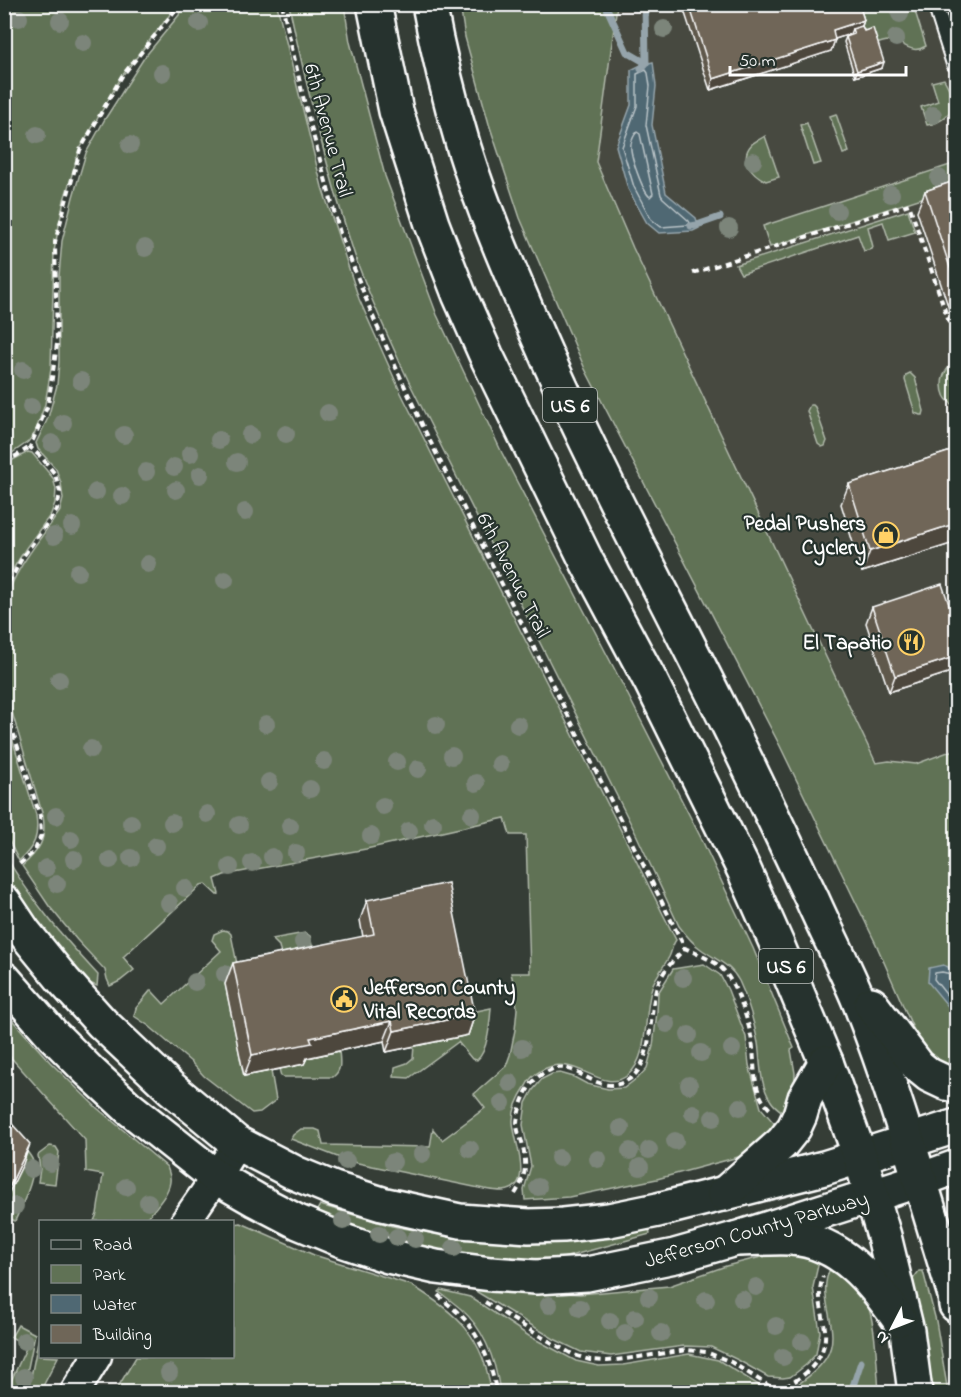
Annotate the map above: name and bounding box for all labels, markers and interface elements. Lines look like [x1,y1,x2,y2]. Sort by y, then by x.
scale bar [730,39,906,77]
text: 50 m [739,49,776,75]
street label: 6th Avenue Trail [295,61,359,200]
road number: US 6 [543,388,597,422]
street label: 6th Avenue Trail [468,508,557,644]
place label: Pedal Pushers Cyclery [744,510,866,566]
shop icon: Pedal Pushers Cyclery [871,520,901,550]
restaurant icon: El Tapatio [896,627,926,657]
place label: El Tapatio [803,629,892,659]
road number: US 6 [759,949,813,983]
place label: Jefferson County Vital Records [363,974,516,1028]
public building icon: Jefferson County Vital Records [329,984,359,1014]
street label: Jefferson County Parkway [641,1185,872,1279]
legend [39,1220,234,1358]
text: Road [93,1233,132,1259]
text: Park [93,1263,126,1289]
text: Water [93,1293,137,1319]
north arrow [862,1298,922,1358]
text: Building [92,1323,152,1350]
text: N [870,1325,895,1349]

